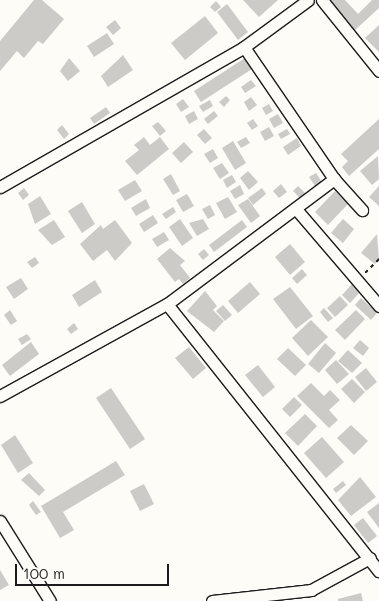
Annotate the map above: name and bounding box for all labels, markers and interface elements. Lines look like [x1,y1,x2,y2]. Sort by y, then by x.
scale bar [18,554,171,586]
text: 100 m [23,563,65,583]

